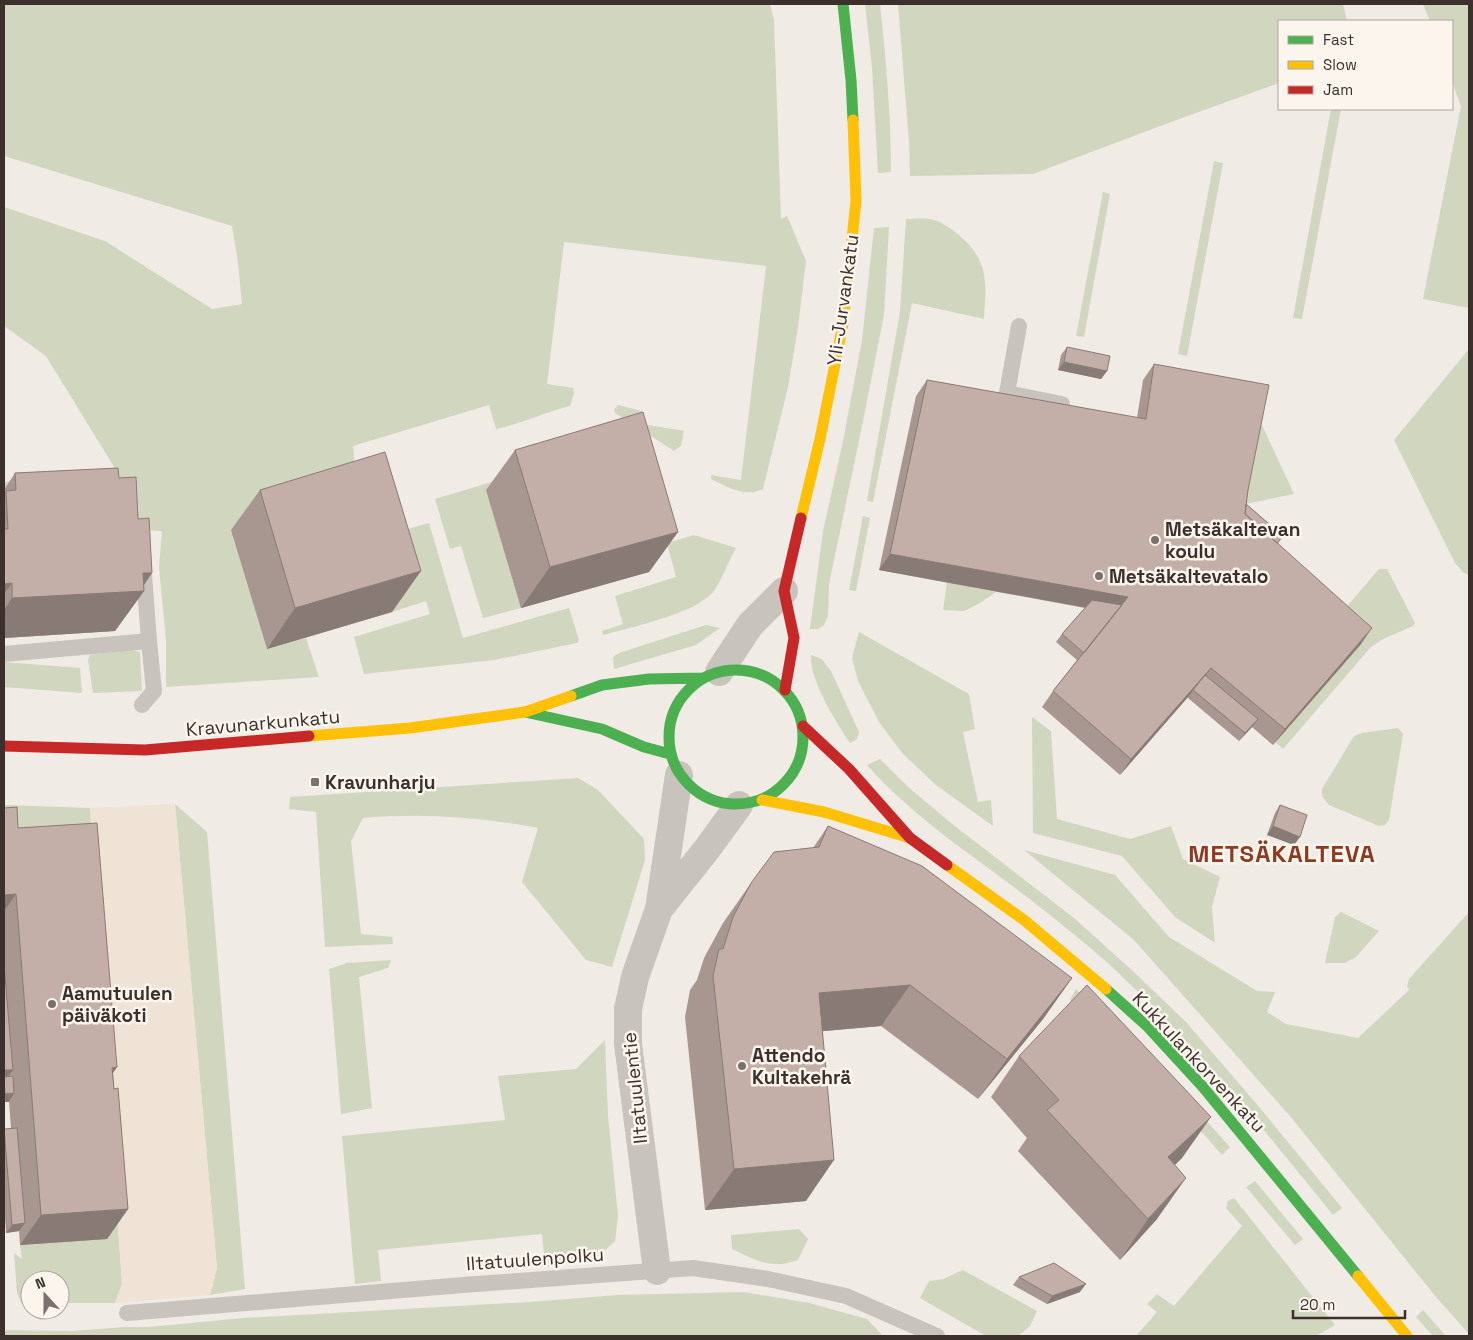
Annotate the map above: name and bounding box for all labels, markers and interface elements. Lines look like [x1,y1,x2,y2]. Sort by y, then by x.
legend [1278,20,1453,110]
text: Fast [1323,30,1354,49]
text: Slow [1323,55,1357,74]
text: Jam [1323,80,1353,99]
street label: Yli-Jurvankatu [821,233,865,367]
place label: Metsäkaltevan koulu [1165,517,1300,564]
marker: Metsäkaltevan koulu [1149,534,1161,546]
place label: Metsäkaltevatalo [1109,564,1268,589]
marker: Metsäkaltevatalo [1093,570,1105,582]
street label: Kravunarkunkatu [185,704,341,742]
place label: Kravunharju [325,770,435,795]
marker: Kravunharju [309,776,321,788]
district label: METSÄKALTEVA [1188,838,1376,869]
place label: Aamutuulen päiväkoti [62,981,173,1028]
street label: Kukkulankorvenkatu [1127,986,1271,1138]
marker: Aamutuulen päiväkoti [46,998,58,1010]
street label: Iltatuulentie [617,1031,653,1145]
place label: Attendo Kultakehrä [752,1043,851,1090]
marker: Attendo Kultakehrä [736,1060,748,1072]
street label: Iltatuulenpolku [465,1242,605,1276]
north arrow [20,1270,70,1320]
text: N [33,1273,48,1293]
scale bar [1293,1288,1406,1320]
text: 20 m [1300,1295,1335,1314]

